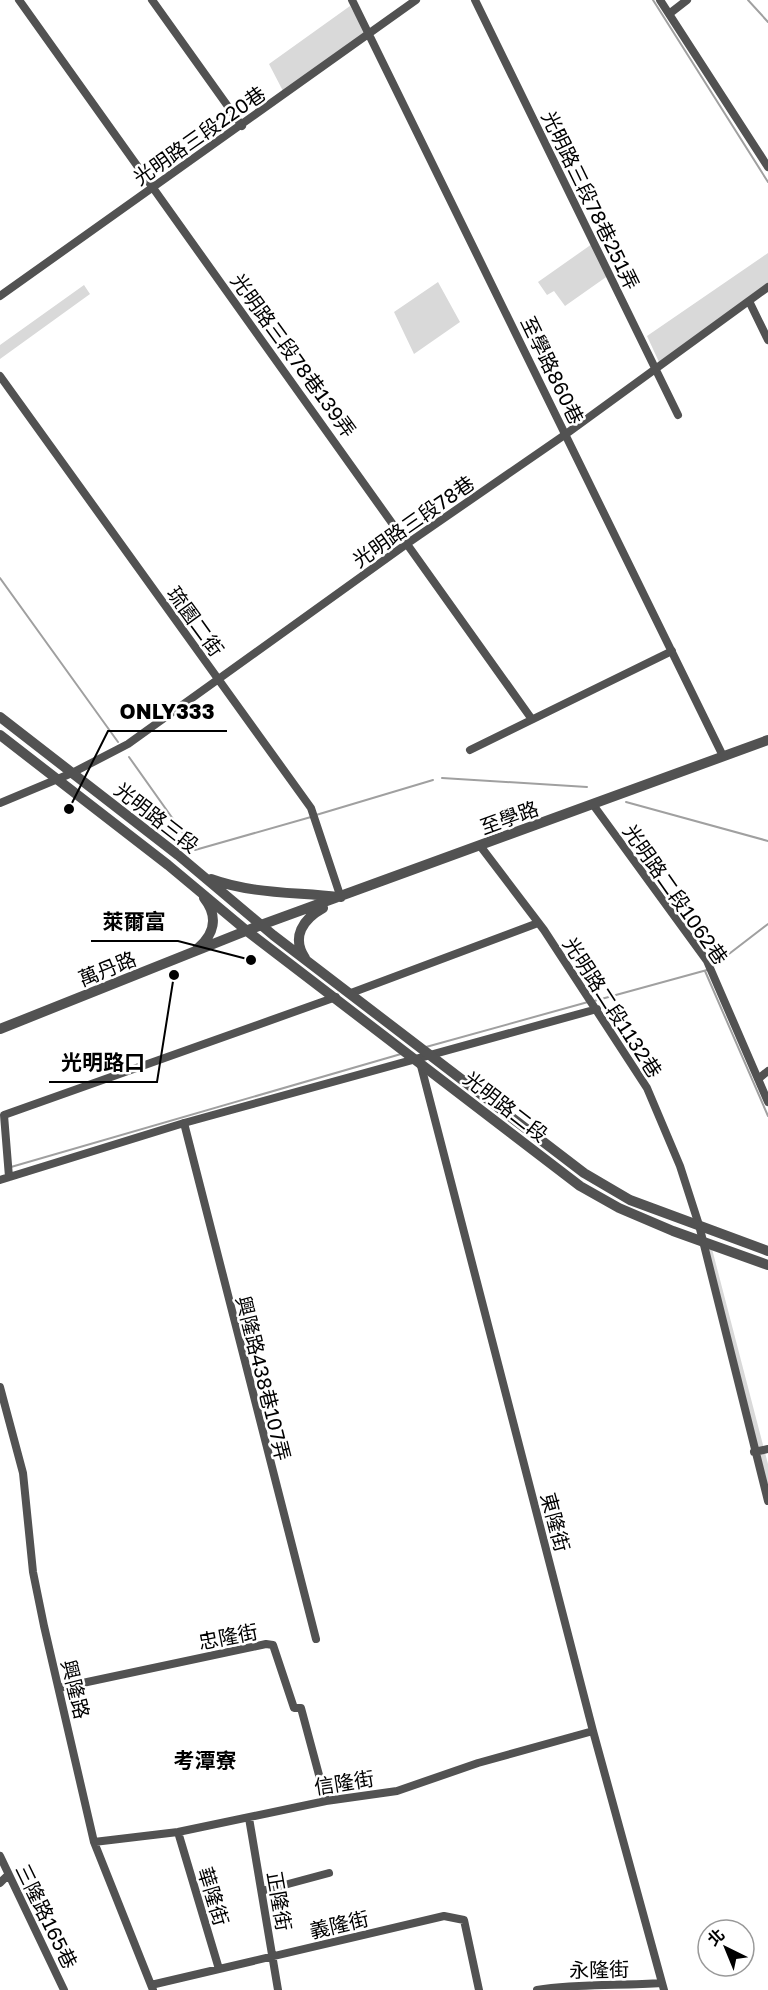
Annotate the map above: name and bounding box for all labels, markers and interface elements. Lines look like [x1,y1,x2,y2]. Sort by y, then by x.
street label: 光明路三段220巷 [128,81,270,189]
street label: 光明路三段78巷251弄 [537,107,645,293]
street label: 光明路三段78巷139弄 [227,269,361,441]
street label: 至學路860巷 [517,312,589,428]
street label: 光明路三段78巷 [348,470,478,572]
street label: 琉園二街 [163,582,229,660]
callout: ONLY333 [108,692,227,731]
text: ONLY333 [120,698,214,724]
street label: 光明路三段 [110,777,204,857]
street label: 至學路 [477,795,541,839]
street label: 光明路二段1062巷 [619,819,733,969]
callout: 萊爾富 [91,902,178,941]
text: 萊爾富 [103,908,166,934]
street label: 光明路二段1132巷 [559,932,667,1082]
street label: 萬丹路 [75,946,139,990]
callout: 光明路口 [49,1043,157,1082]
text: 光明路口 [61,1049,145,1075]
street label: 光明路二段 [459,1066,553,1146]
street label: 興隆路438巷107弄 [232,1293,296,1463]
street label: 東隆街 [537,1490,575,1554]
street label: 忠隆街 [196,1618,260,1654]
street label: 興隆路 [57,1657,95,1721]
district label: 考潭寮 [174,1747,237,1773]
street label: 信隆街 [312,1765,376,1799]
street label: 三隆路165巷 [11,1860,83,1972]
street label: 華隆街 [194,1864,234,1928]
street label: 正隆街 [263,1869,297,1933]
street label: 義隆街 [307,1906,371,1942]
north arrow [696,1918,756,1978]
text: 北 [703,1924,728,1950]
street label: 永隆街 [569,1956,629,1982]

